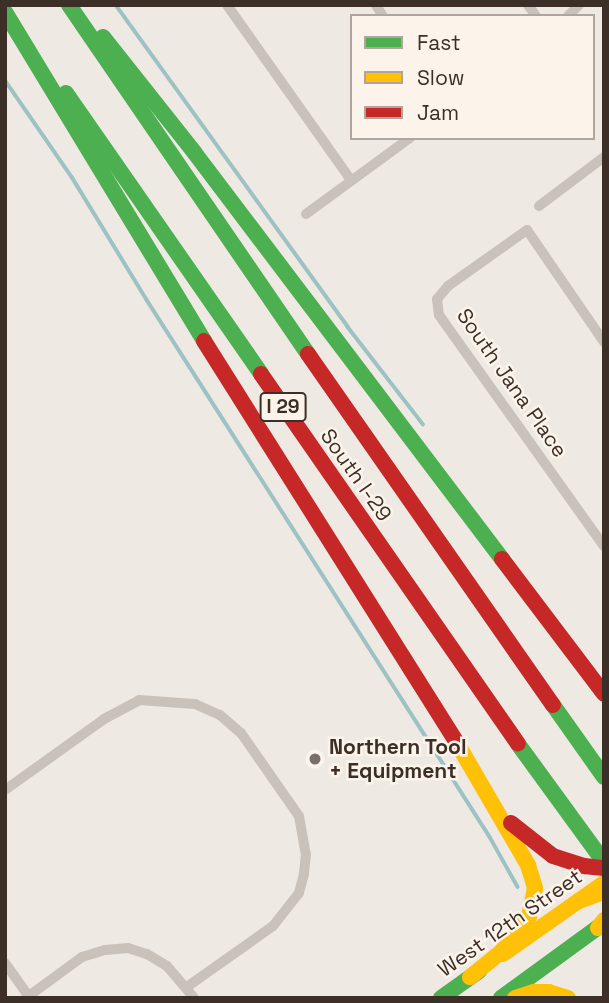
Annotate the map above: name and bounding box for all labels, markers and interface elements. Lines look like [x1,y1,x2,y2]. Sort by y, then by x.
legend [350,14,595,140]
text: Fast [417,29,461,56]
text: Slow [417,64,465,91]
text: Jam [417,99,459,126]
street label: South Jana Place [451,304,573,462]
road number: I 29 [258,392,308,422]
street label: South I-29 [315,424,397,526]
place label: Northern Tool + Equipment [329,734,467,784]
marker: Northern Tool + Equipment [307,751,323,767]
street label: West 12th Street [433,864,587,982]

